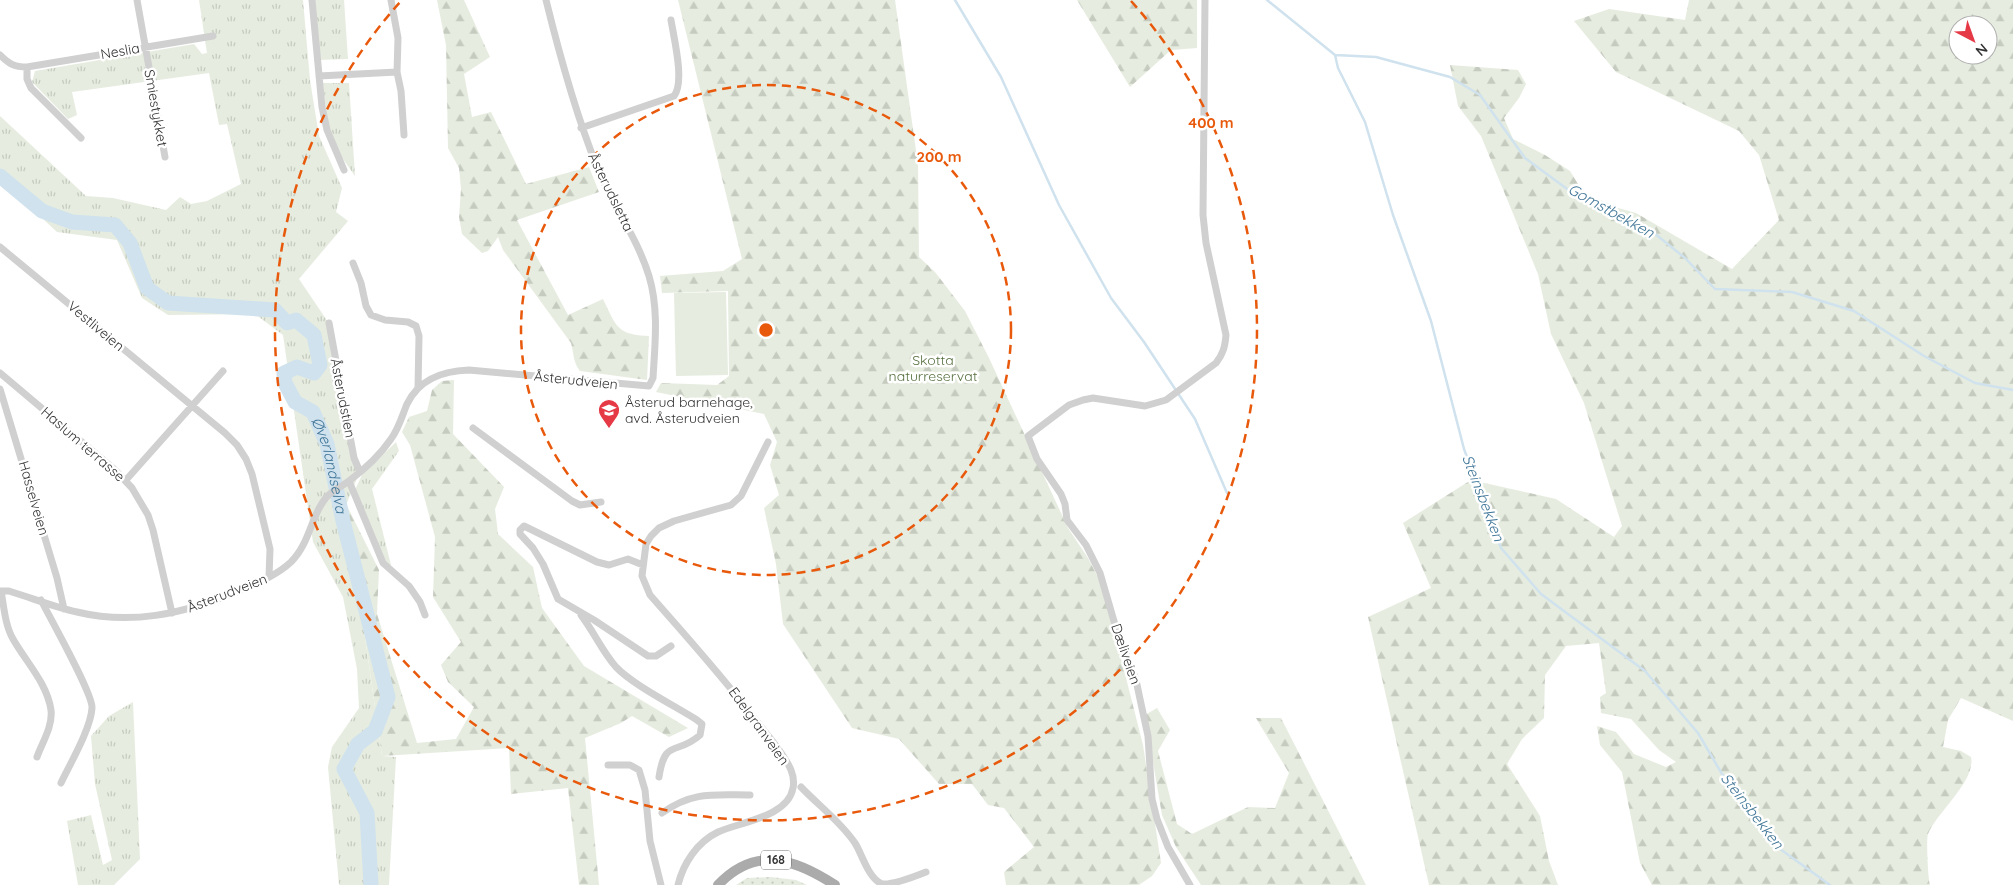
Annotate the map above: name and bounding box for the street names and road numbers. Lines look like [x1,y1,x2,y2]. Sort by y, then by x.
street label: Neslia [99,39,141,63]
street label: Smiestykket [140,68,172,148]
street label: Åsterudsletta [584,150,638,234]
street label: Vestliveien [64,297,128,355]
street label: Åsterudstien [326,357,360,439]
street label: Åsterudveien [533,367,619,393]
street label: Haslum terrasse [37,403,129,485]
street label: Hasselveien [15,459,53,537]
street label: Åsterudveien [184,569,270,617]
street label: Dæliveien [1107,621,1145,687]
street label: Edelgranveien [725,683,793,769]
road number: 168 [761,850,791,870]

